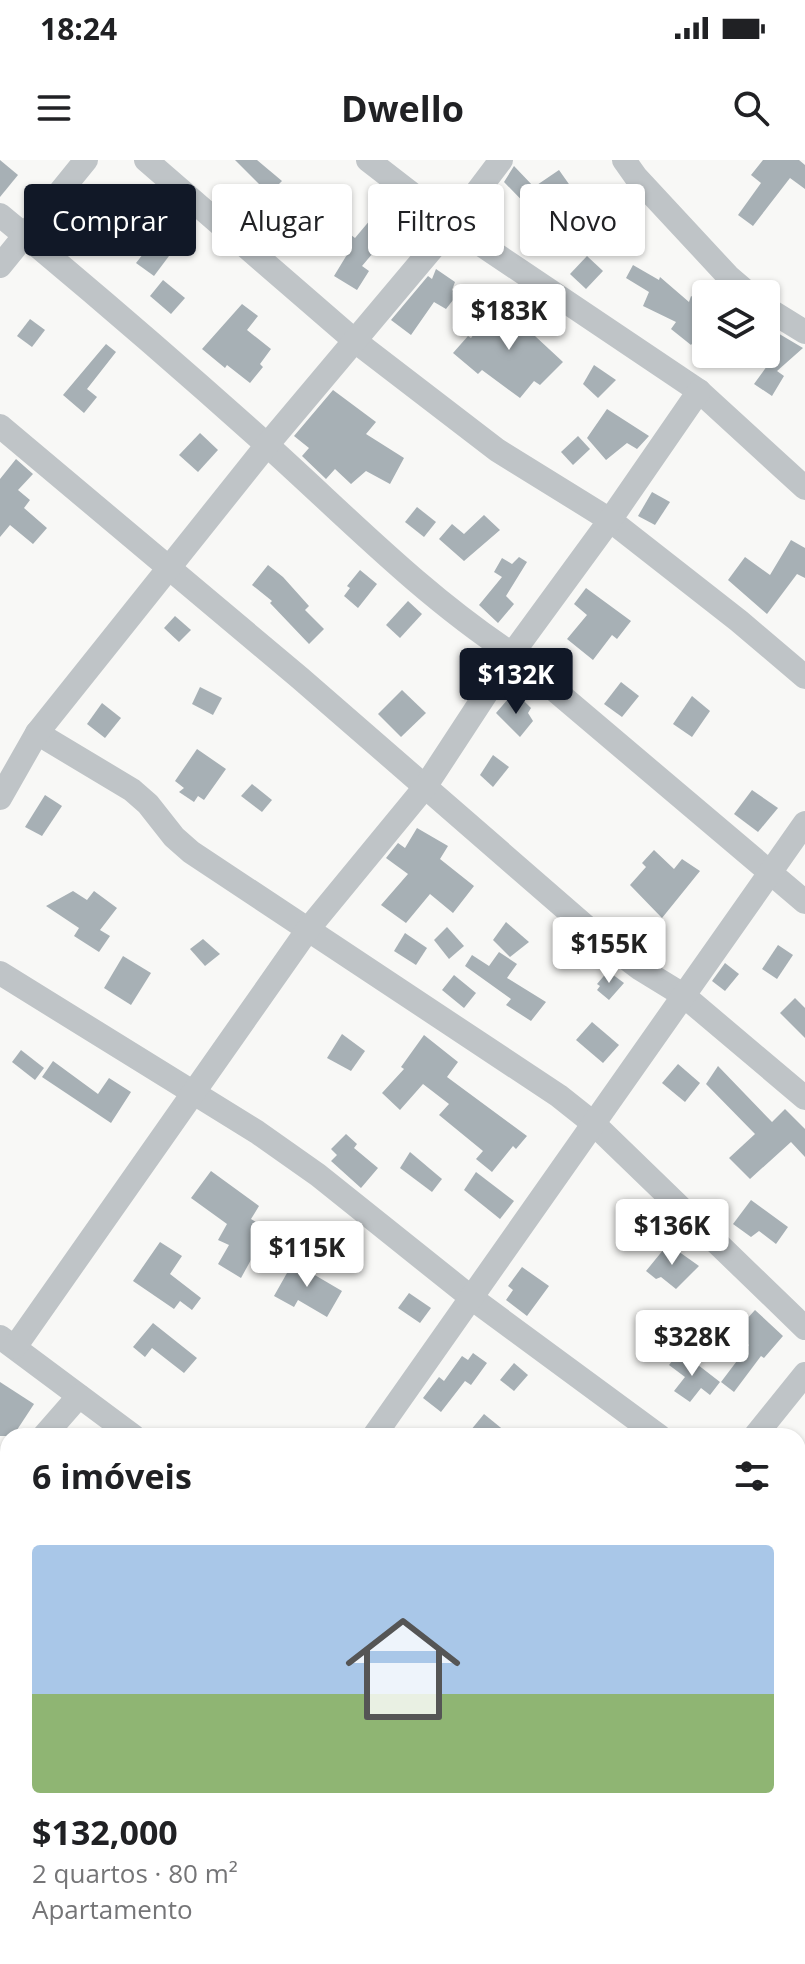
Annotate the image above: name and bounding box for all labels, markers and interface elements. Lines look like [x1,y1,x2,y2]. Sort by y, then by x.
text: 18:24 [40,8,117,49]
text: Dwello [341,84,464,133]
icon: menu [32,86,76,130]
icon: search [729,86,773,130]
chip: Comprar [24,184,196,256]
chip: Alugar [212,184,352,256]
chip: Filtros [368,184,504,256]
chip: Novo [520,184,645,256]
map controls [692,280,780,368]
button: layers [692,280,780,368]
pin: $183K [453,284,565,352]
text: $183K [471,292,547,328]
pin: $132K [460,648,572,716]
text: $132K [478,656,554,692]
pin: $155K [553,917,665,985]
text: $155K [571,925,647,961]
pin: $136K [616,1199,728,1267]
text: $136K [634,1207,710,1243]
pin: $115K [251,1221,363,1289]
text: $115K [269,1229,345,1265]
pin: $328K [636,1310,748,1378]
text: $328K [654,1318,730,1354]
text: 6 imóveis [32,1453,192,1499]
icon: filters [730,1454,774,1498]
icon: home [331,1597,475,1741]
text: $132,000 [32,1809,178,1855]
text: 2 quartos · 80 m² [32,1855,238,1891]
text: Apartamento [32,1891,193,1927]

